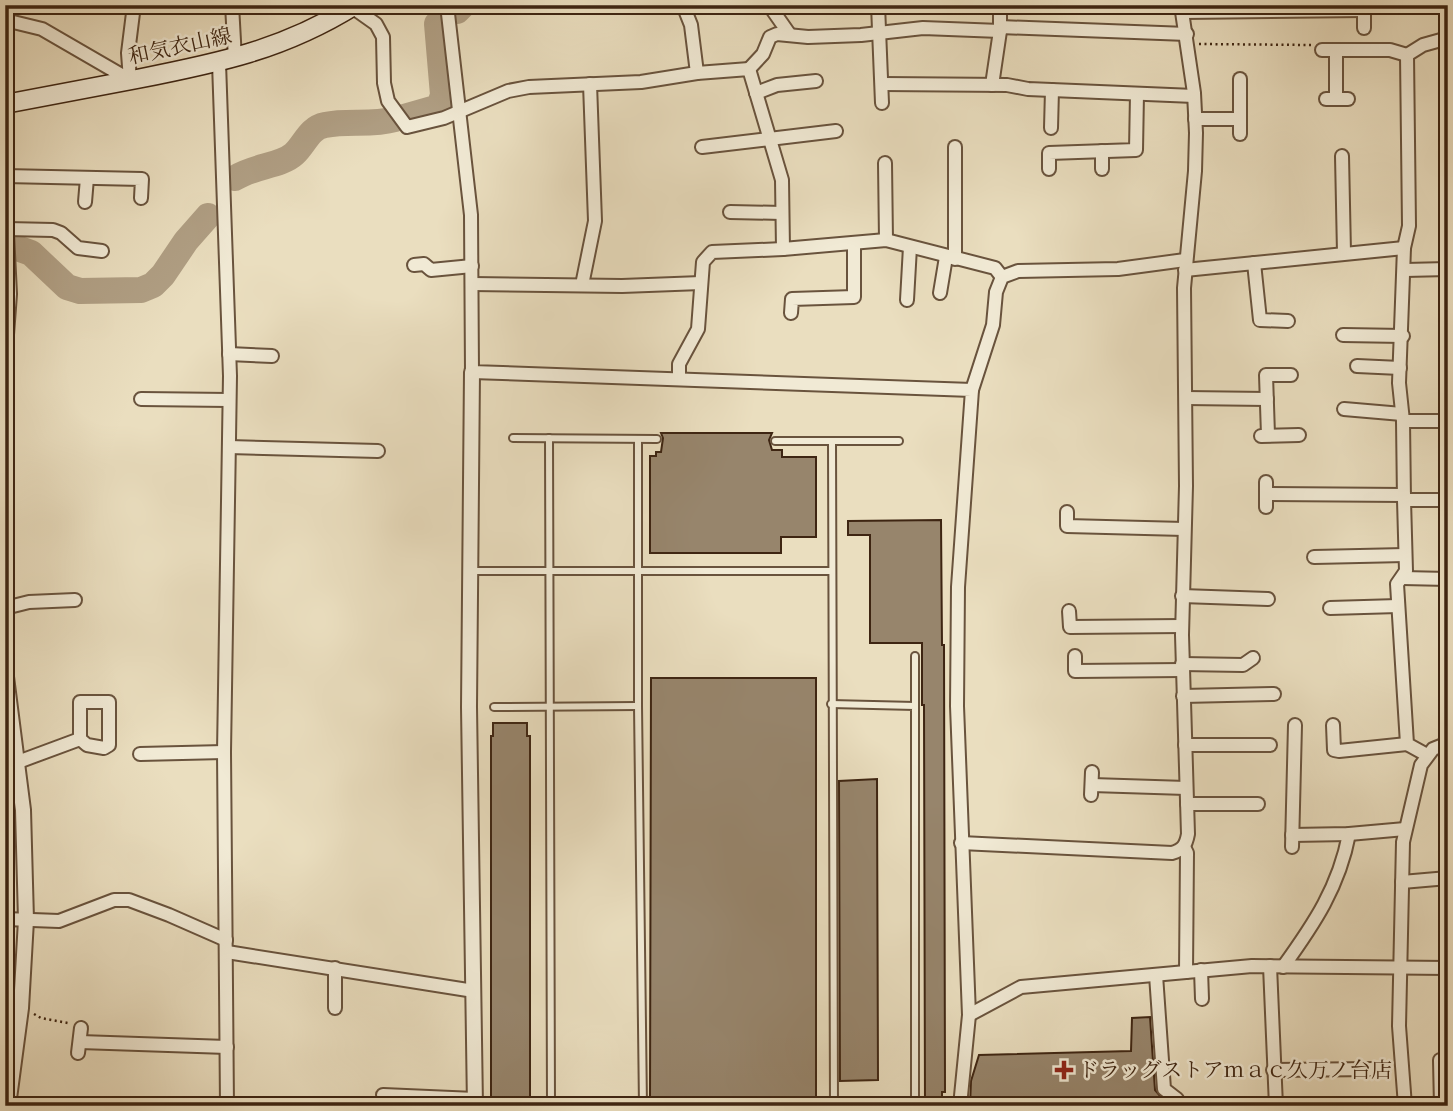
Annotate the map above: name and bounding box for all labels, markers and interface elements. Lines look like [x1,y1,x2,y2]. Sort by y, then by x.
street label: 和気衣山線 [126,23,234,72]
place label: ドラッグストアｍａｃ久万ノ台店 [1078,1058,1392,1085]
marker: ドラッグストアｍａｃ久万ノ台店 [1056,1062,1072,1078]

